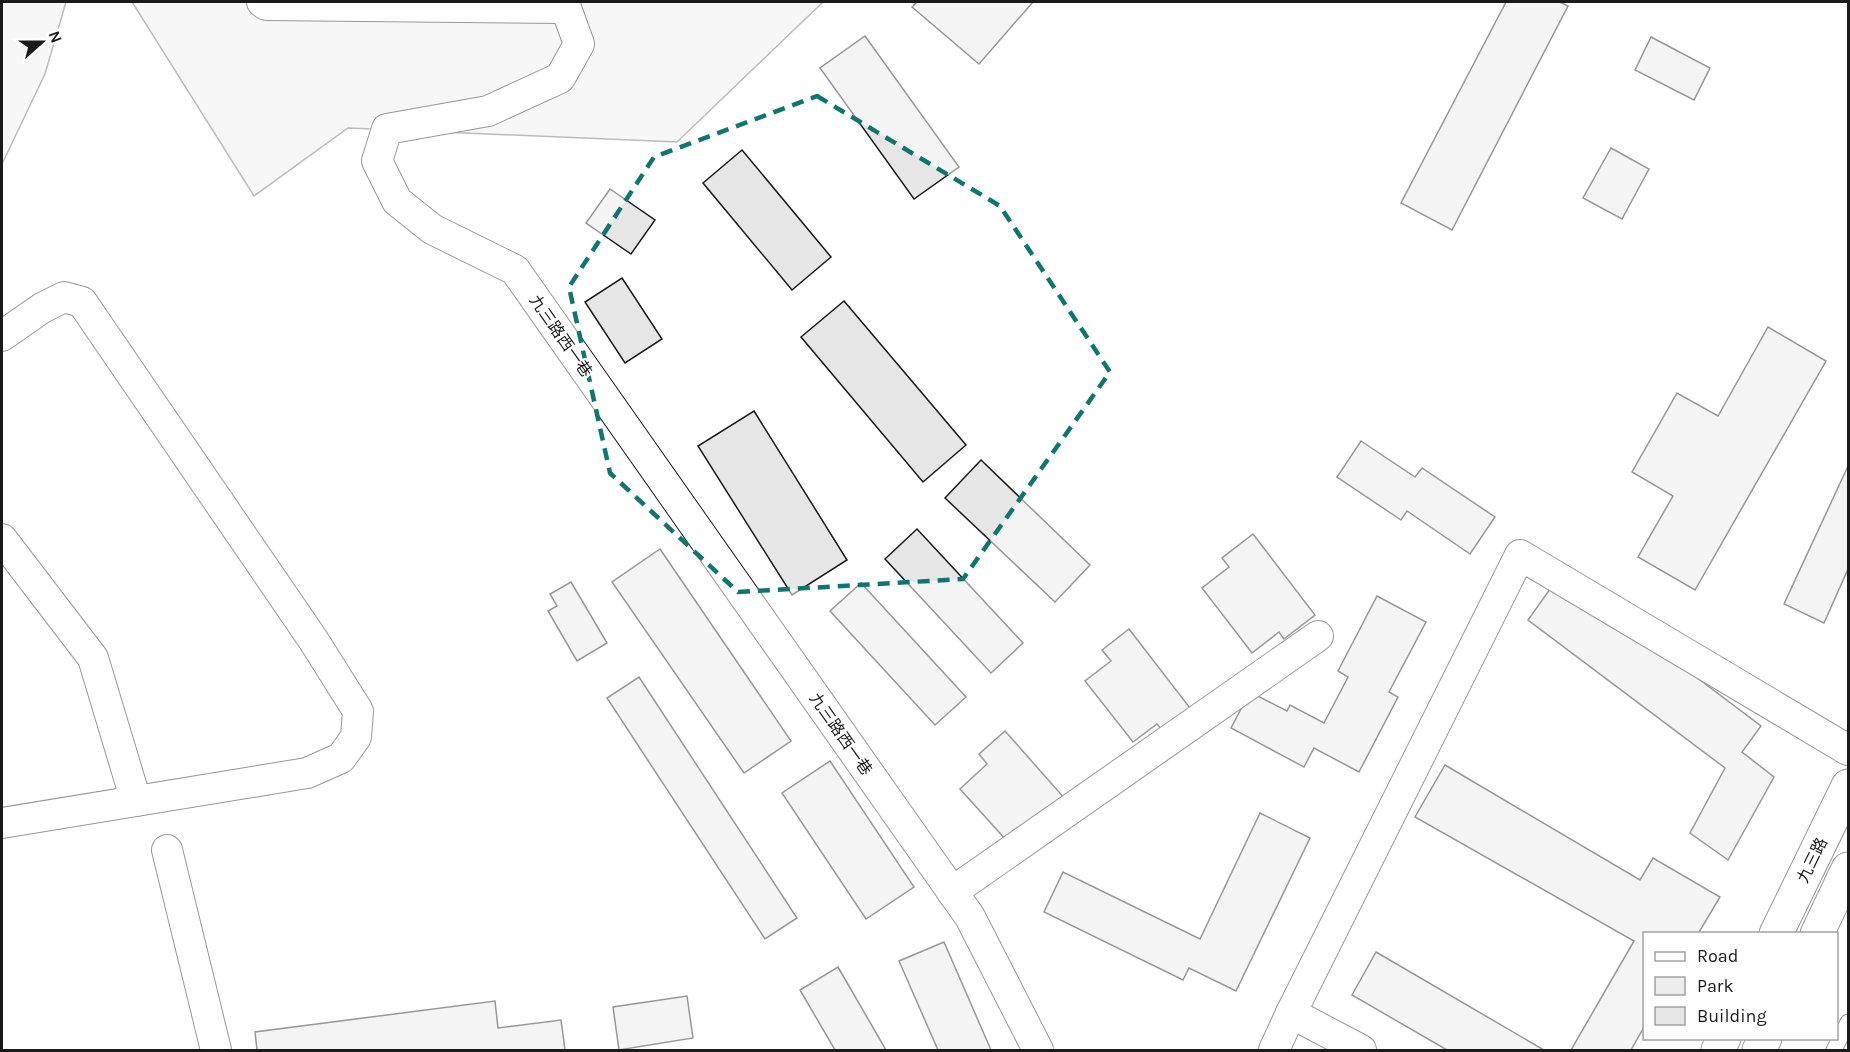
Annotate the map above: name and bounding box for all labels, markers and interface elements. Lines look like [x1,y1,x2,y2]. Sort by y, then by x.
north arrow [12,12,72,72]
text: N [45,28,66,46]
street label: 九三路西一巷 [526,291,596,381]
street label: 九三路西一巷 [806,689,876,779]
street label: 九三路 [1793,834,1831,886]
legend [1643,932,1838,1040]
text: Road [1697,945,1738,967]
text: Park [1697,975,1734,997]
text: Building [1697,1005,1767,1027]

